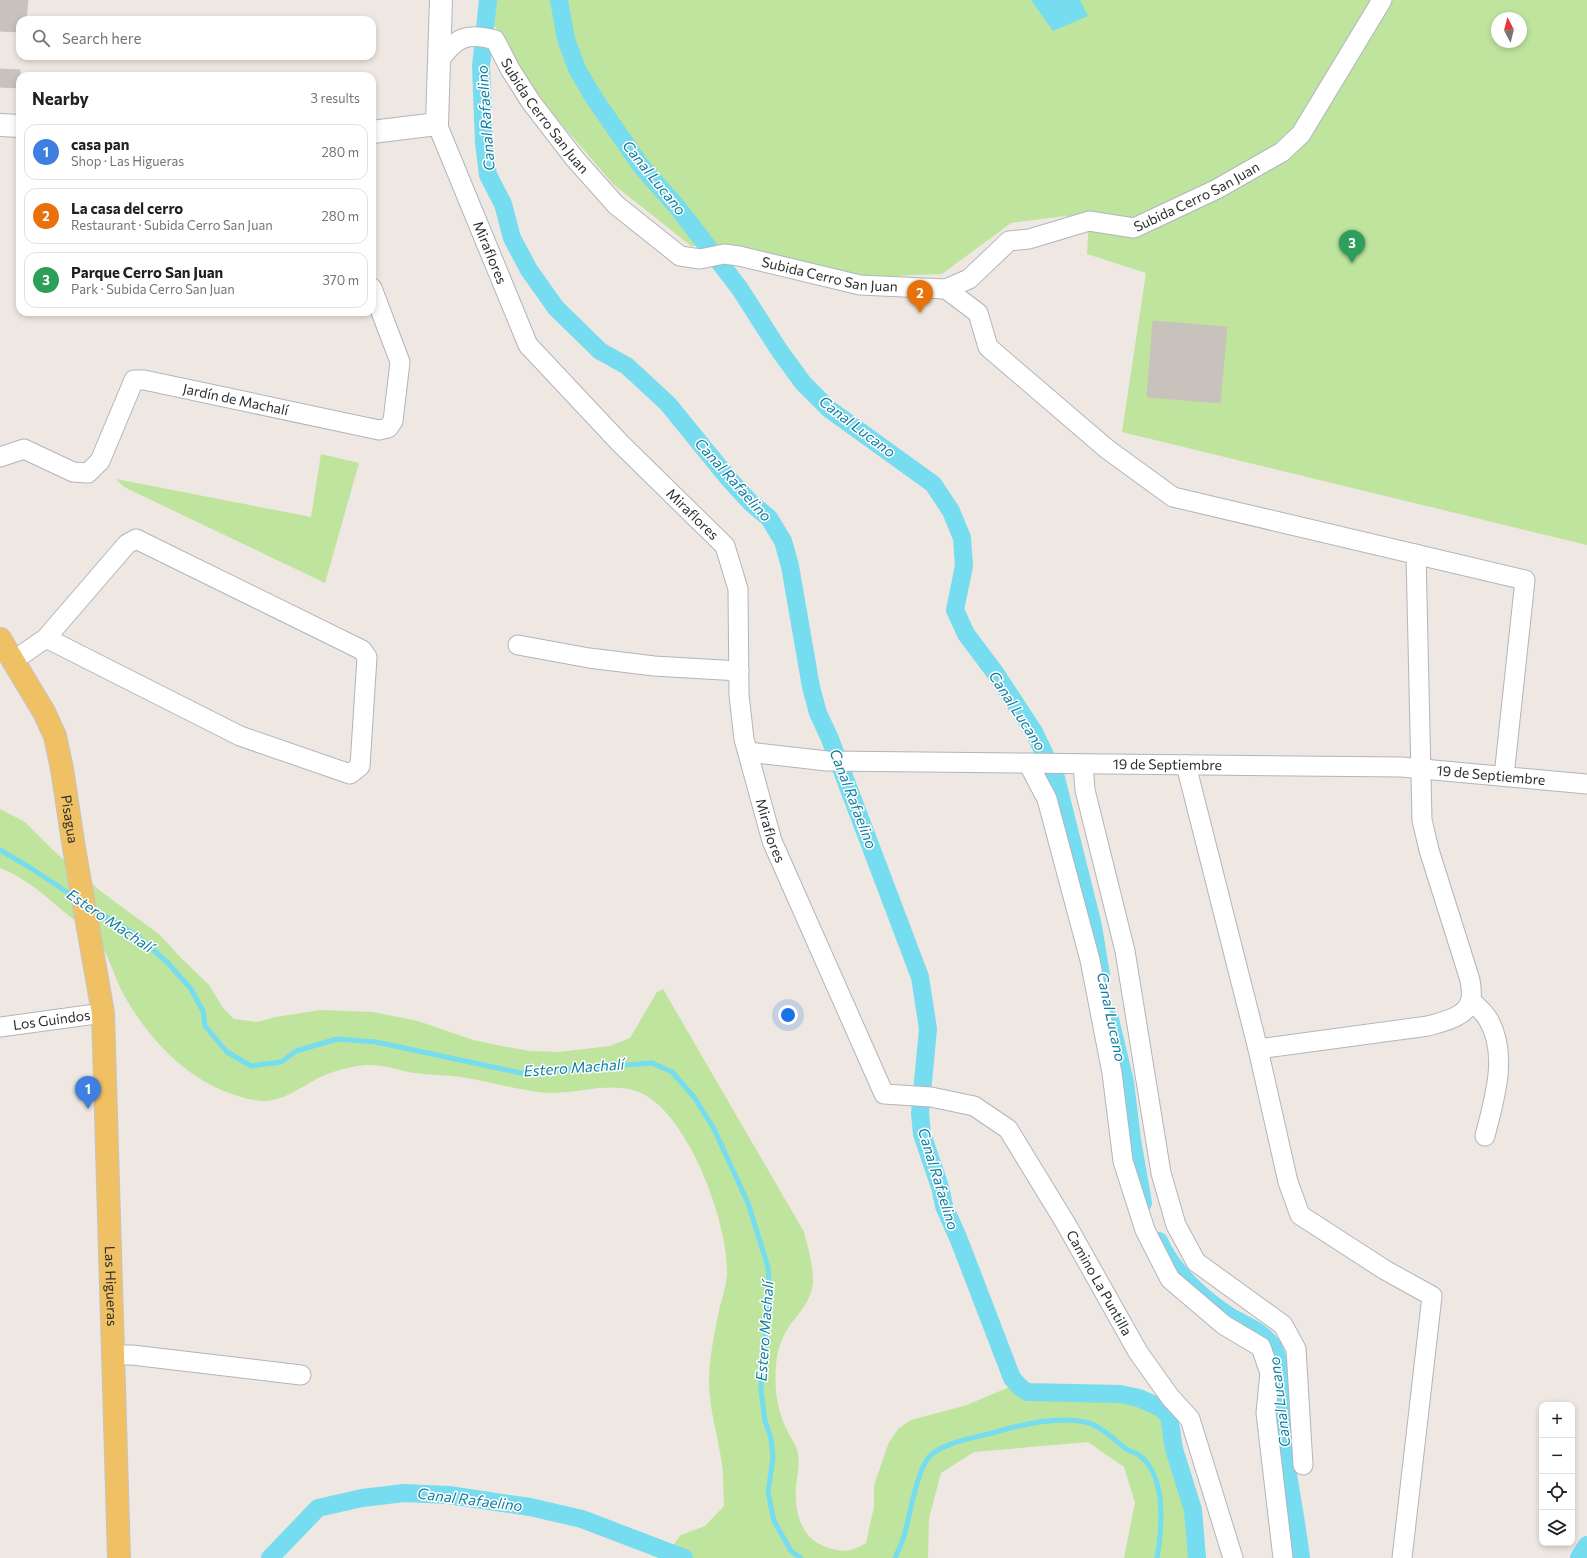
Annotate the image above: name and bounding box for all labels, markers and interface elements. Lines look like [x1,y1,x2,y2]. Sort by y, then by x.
north arrow [1491,12,1527,48]
search box [16,16,376,60]
icon: search [30,27,52,49]
text: Search here [62,29,141,47]
street label: Subida Cerro San Juan [498,55,593,177]
water label: Canal Rafaelino [472,65,498,171]
text: Nearby [32,88,89,109]
text: 3 results [311,90,360,106]
text: casa pan [71,135,129,153]
water label: Canal Lucano [619,136,690,218]
text: 1 [43,144,49,160]
text: 280 m [322,144,359,160]
text: Shop · Las Higueras [71,153,184,169]
street label: Subida Cerro San Juan [1131,158,1262,235]
text: La casa del cerro [71,199,183,217]
text: 2 [42,208,50,224]
text: 280 m [322,208,359,224]
text: Restaurant · Subida Cerro San Juan [71,217,273,233]
street label: Miraflores [470,218,511,286]
pin: 3 [1339,230,1365,263]
street label: Subida Cerro San Juan [760,253,898,295]
text: Parque Cerro San Juan [71,263,223,281]
text: 3 [42,272,50,288]
text: 370 m [322,272,359,288]
pin: 2 [907,280,933,313]
text: Park · Subida Cerro San Juan [71,281,235,297]
street label: Jardín de Machalí [181,380,290,419]
water label: Canal Lucano [816,392,899,461]
water label: Canal Rafaelino [692,434,776,525]
street label: Miraflores [663,484,723,543]
water label: Canal Lucano [986,667,1050,754]
water label: Canal Rafaelino [827,746,881,851]
street label: 19 de Septiembre [1113,755,1222,773]
street label: 19 de Septiembre [1436,761,1546,788]
street label: Pisagua [58,794,82,844]
street label: Miraflores [753,796,789,865]
water label: Estero Machalí [64,885,159,957]
water label: Canal Lucano [1094,970,1130,1063]
your location [778,1005,798,1025]
street label: Los Guindos [12,1006,91,1033]
water label: Estero Machalí [523,1054,627,1079]
pin: 1 [75,1076,101,1109]
water label: Canal Rafaelino [915,1125,963,1232]
street label: Camino La Puntilla [1063,1227,1136,1338]
street label: Las Higueras [102,1246,121,1327]
water label: Estero Machalí [752,1278,777,1382]
water label: Canal Lucano [1265,1356,1293,1448]
map controls [1539,1402,1575,1546]
button: + [1539,1402,1575,1438]
button: − [1539,1438,1575,1474]
button: locate [1539,1474,1575,1510]
water label: Canal Rafaelino [416,1484,524,1514]
button: layers [1539,1510,1575,1546]

